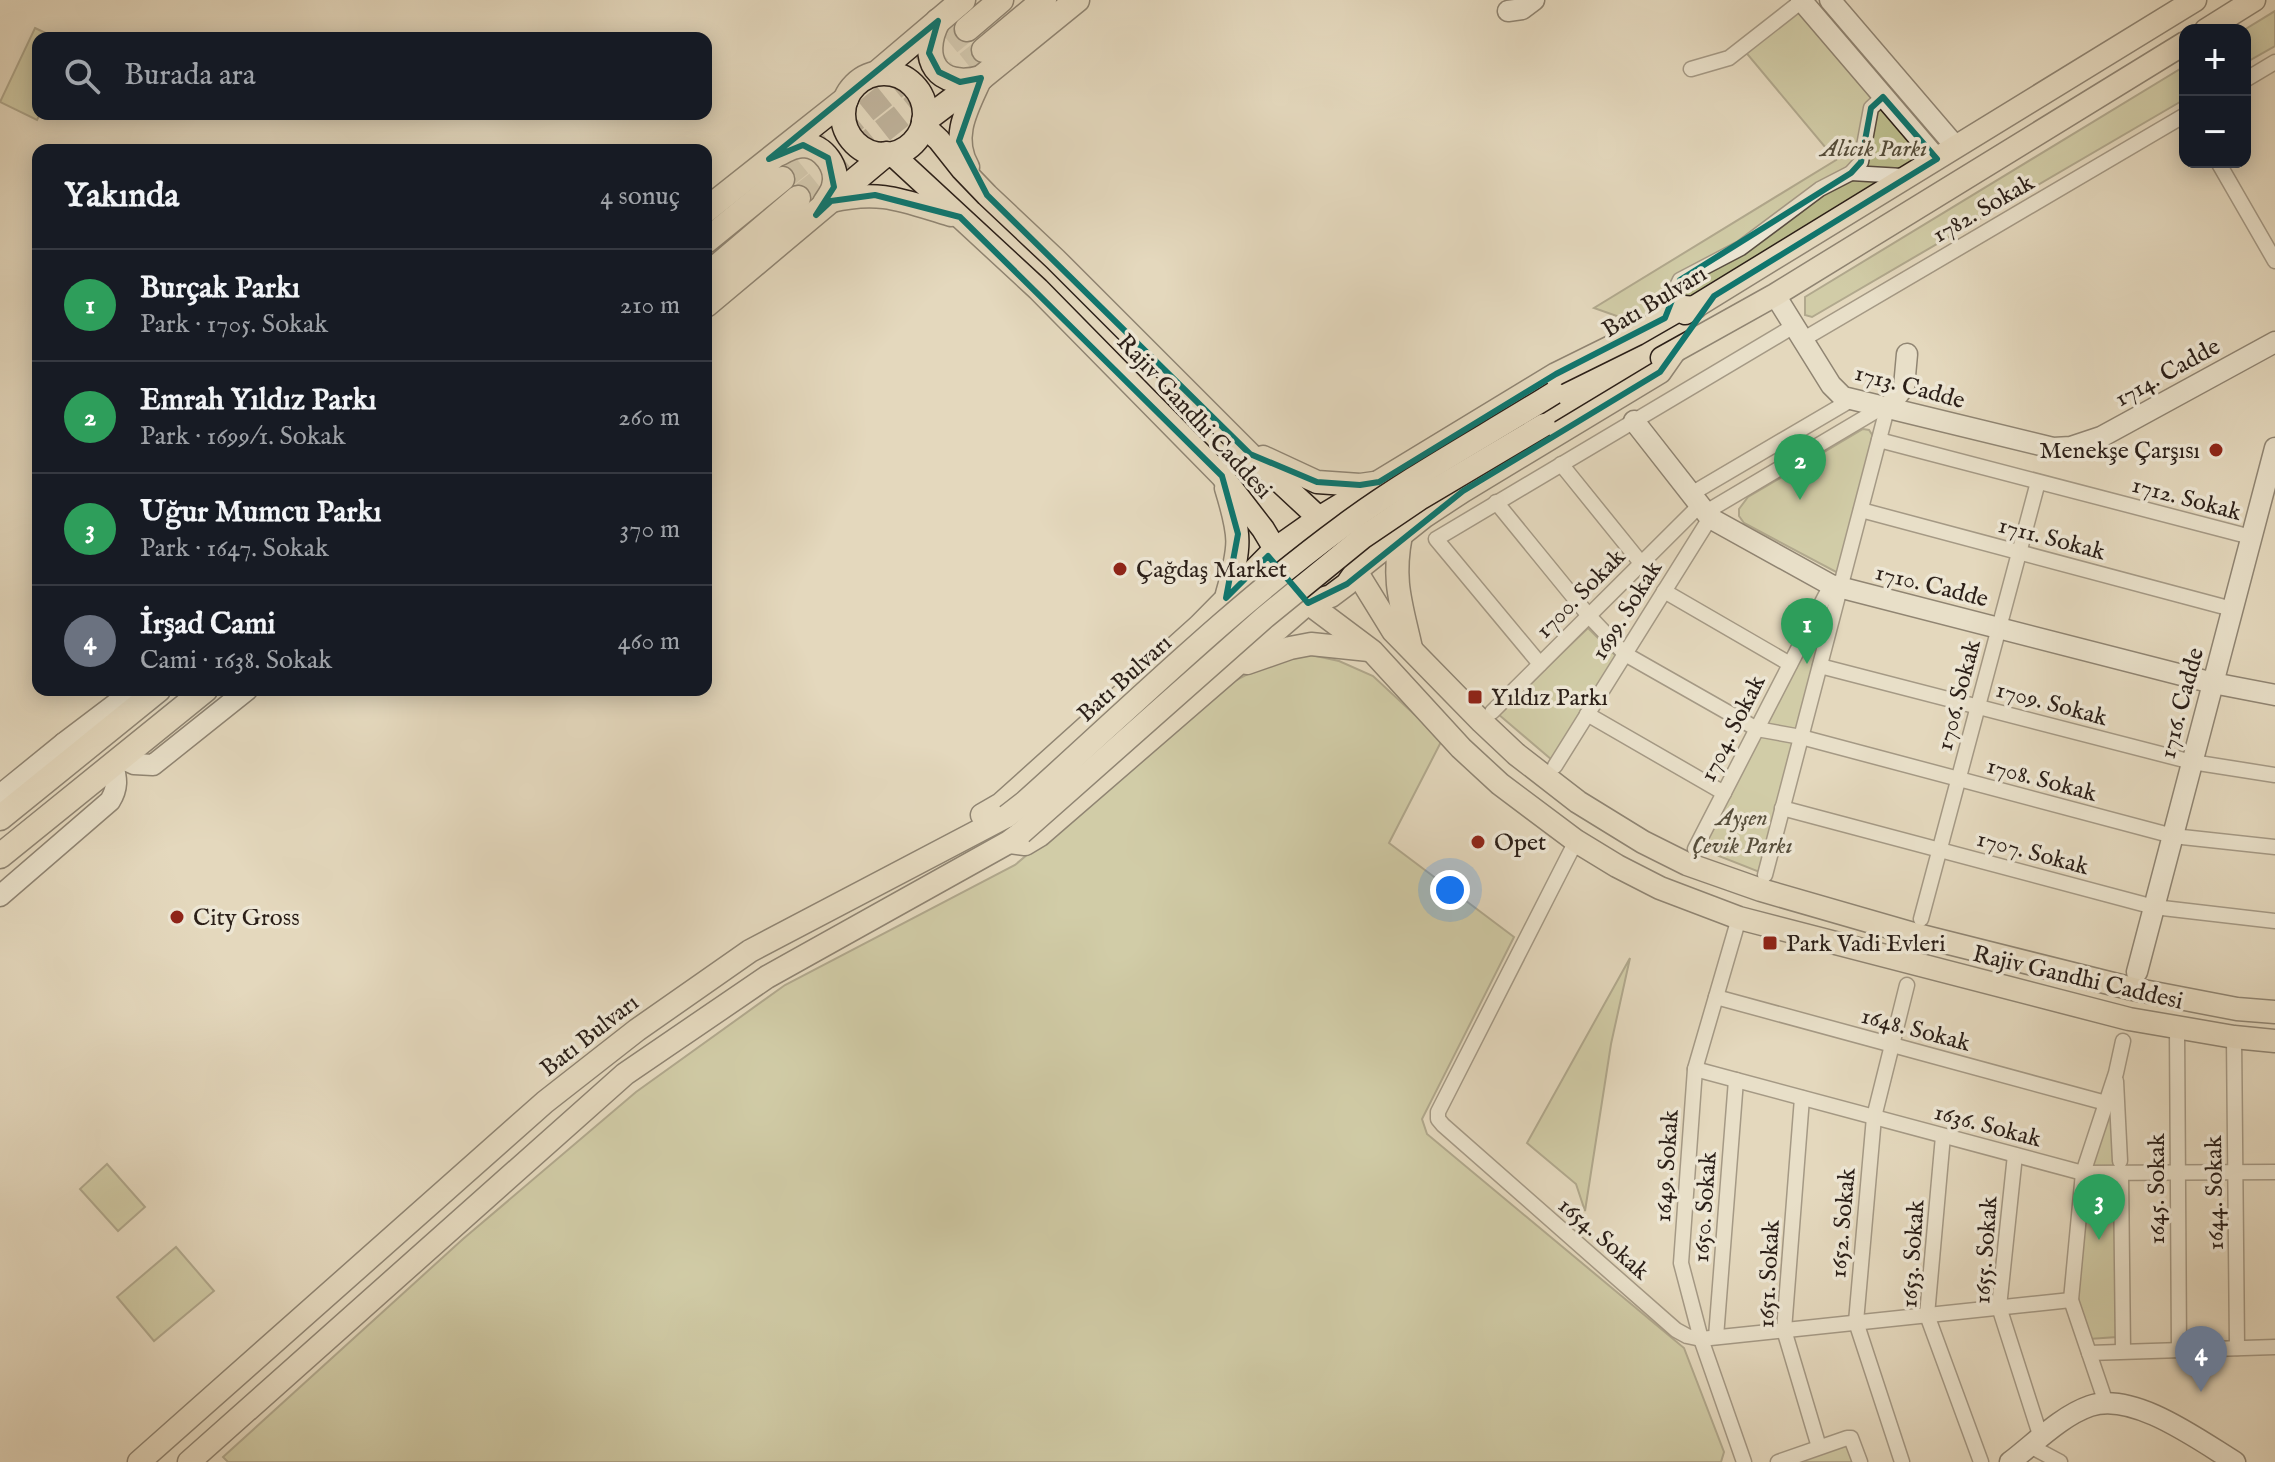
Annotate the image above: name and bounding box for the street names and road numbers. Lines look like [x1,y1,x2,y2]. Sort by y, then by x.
street label: 1782. Sokak [1927,168,2040,251]
street label: Batı Bulvarı [1597,259,1713,346]
street label: Rajiv Gandhi Caddesi [1109,328,1279,506]
street label: 1714. Cadde [2110,332,2226,415]
street label: 1713. Cadde [1851,358,1968,417]
street label: 1712. Sokak [2129,470,2245,529]
street label: 1711. Sokak [1995,510,2109,569]
street label: 1700. Sokak [1529,542,1633,646]
street label: 1699. Sokak [1585,555,1670,666]
street label: 1710. Cadde [1872,557,1991,615]
street label: Batı Bulvarı [1071,628,1179,730]
street label: 1706. Sokak [1930,636,1989,754]
street label: 1716. Cadde [2153,644,2212,762]
street label: 1704. Sokak [1693,670,1774,787]
street label: 1709. Sokak [1993,675,2111,734]
street label: 1708. Sokak [1983,751,2100,810]
street label: 1707. Sokak [1973,824,2092,883]
street label: Rajiv Gandhi Caddesi [1969,939,2186,1018]
street label: Batı Bulvarı [534,988,646,1084]
street label: 1648. Sokak [1858,1001,1974,1060]
street label: 1636. Sokak [1931,1097,2045,1156]
street label: 1649. Sokak [1648,1109,1687,1223]
street label: 1645. Sokak [2142,1133,2173,1245]
street label: 1644. Sokak [2199,1135,2232,1251]
street label: 1650. Sokak [1686,1150,1725,1264]
street label: 1652. Sokak [1823,1167,1864,1280]
street label: 1654. Sokak [1551,1191,1655,1288]
street label: 1655. Sokak [1967,1195,2006,1305]
street label: 1653. Sokak [1894,1199,1933,1309]
street label: 1651. Sokak [1751,1219,1788,1329]

